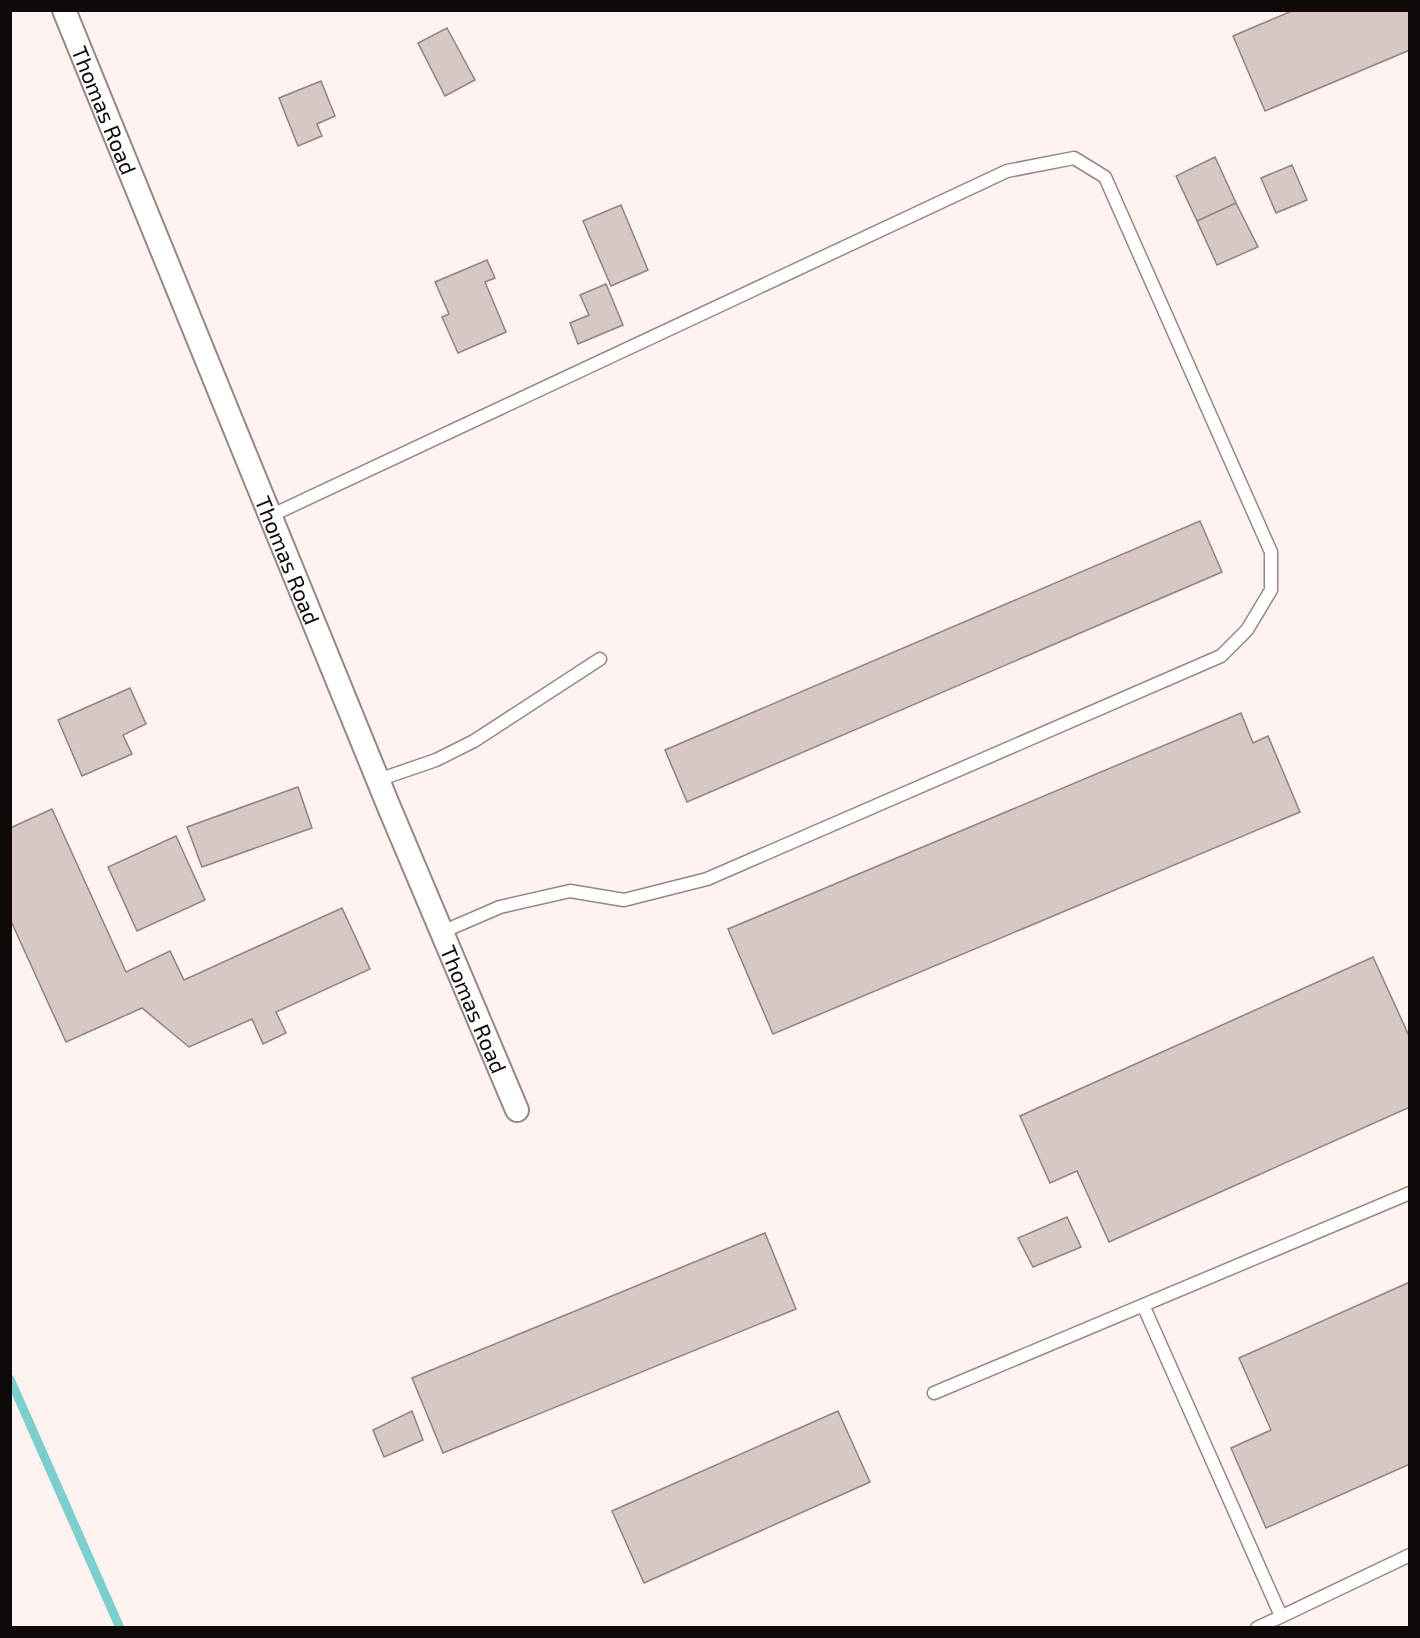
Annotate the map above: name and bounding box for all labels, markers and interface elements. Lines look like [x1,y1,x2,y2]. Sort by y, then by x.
street label: Thomas Road [67,42,143,178]
street label: Thomas Road [251,492,326,628]
street label: Thomas Road [436,941,513,1077]

